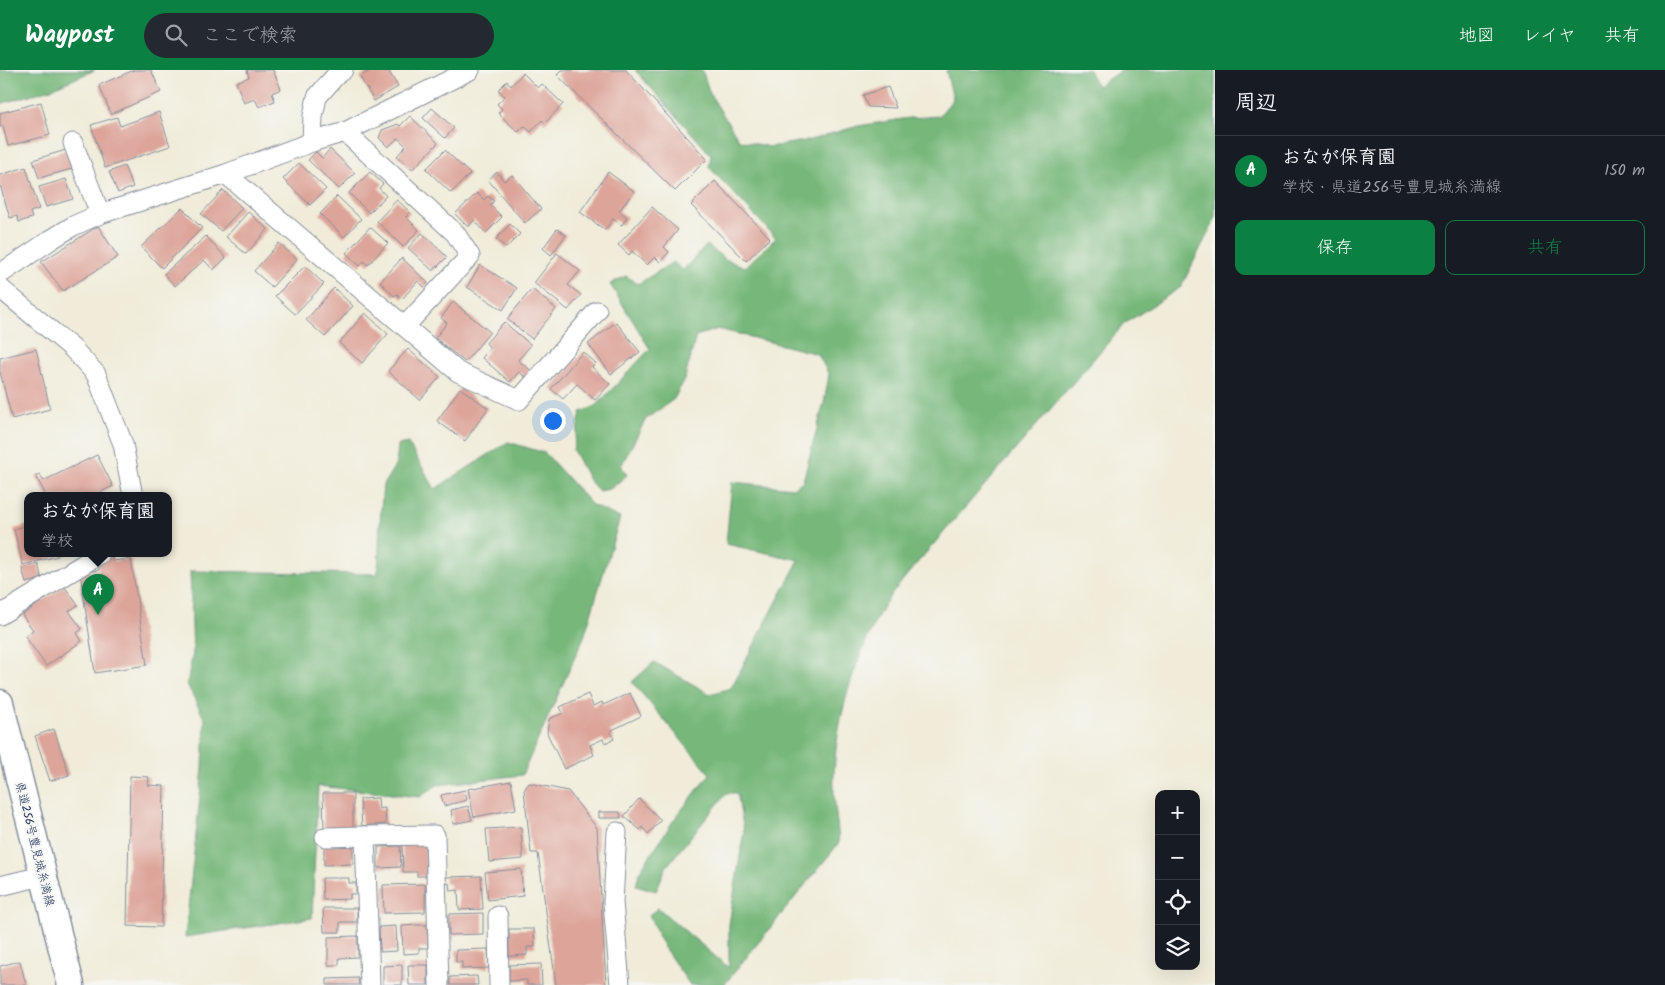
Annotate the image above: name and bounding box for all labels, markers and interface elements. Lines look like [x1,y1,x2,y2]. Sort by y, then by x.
search box [144,13,494,58]
text: Waypost [25,16,114,55]
icon: search [162,21,190,49]
text: ここで検索 [202,21,297,51]
text: 地図 [1459,22,1495,51]
text: レイヤ [1523,22,1576,51]
text: 共有 [1604,22,1640,51]
text: 周辺 [1235,87,1277,120]
text: おなが保育園 [1282,143,1396,173]
text: A [1246,158,1256,183]
text: 150 m [1604,158,1645,183]
text: 学校 · 県道256号豊見城糸満線 [1282,175,1501,200]
button: 保存 [1235,220,1435,275]
button: 共有 [1445,220,1645,275]
your location [540,408,566,434]
popup [24,492,172,557]
text: おなが保育園 [41,497,155,527]
text: 学校 [41,529,73,554]
pin: A [82,574,114,615]
street label: 県道256号豊見城糸満線 [10,780,59,909]
map controls [1155,790,1200,970]
button: + [1155,790,1200,835]
button: − [1155,835,1200,880]
button: locate [1155,880,1200,925]
button: layers [1155,925,1200,970]

